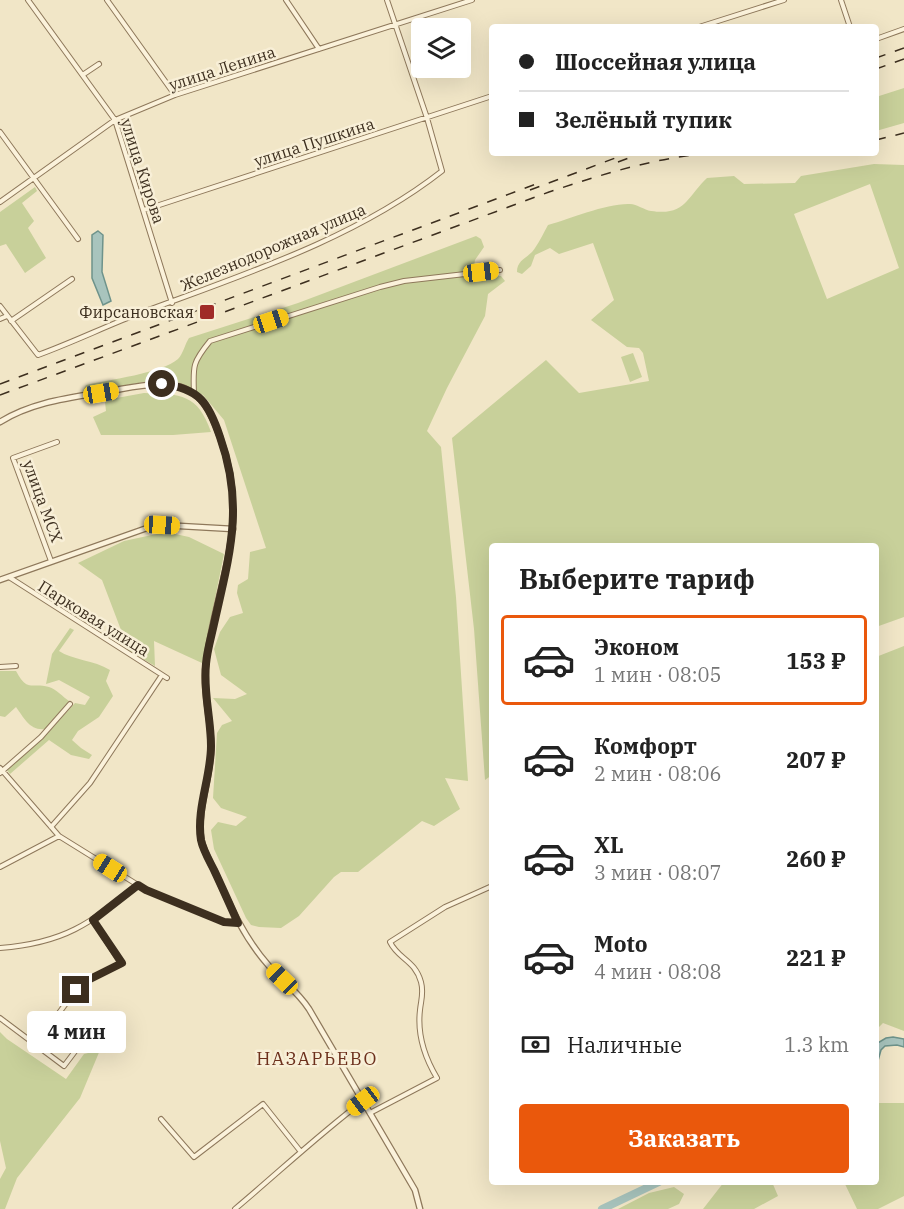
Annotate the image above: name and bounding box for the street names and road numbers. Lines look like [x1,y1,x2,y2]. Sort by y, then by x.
street label: улица Ленина [166,41,278,95]
street label: улица Пушкина [251,113,377,171]
street label: улица Кирова [117,116,169,226]
street label: Железнодорожная улица [177,199,369,295]
street label: улица МСХ [19,457,67,545]
street label: Парковая улица [35,576,154,660]

